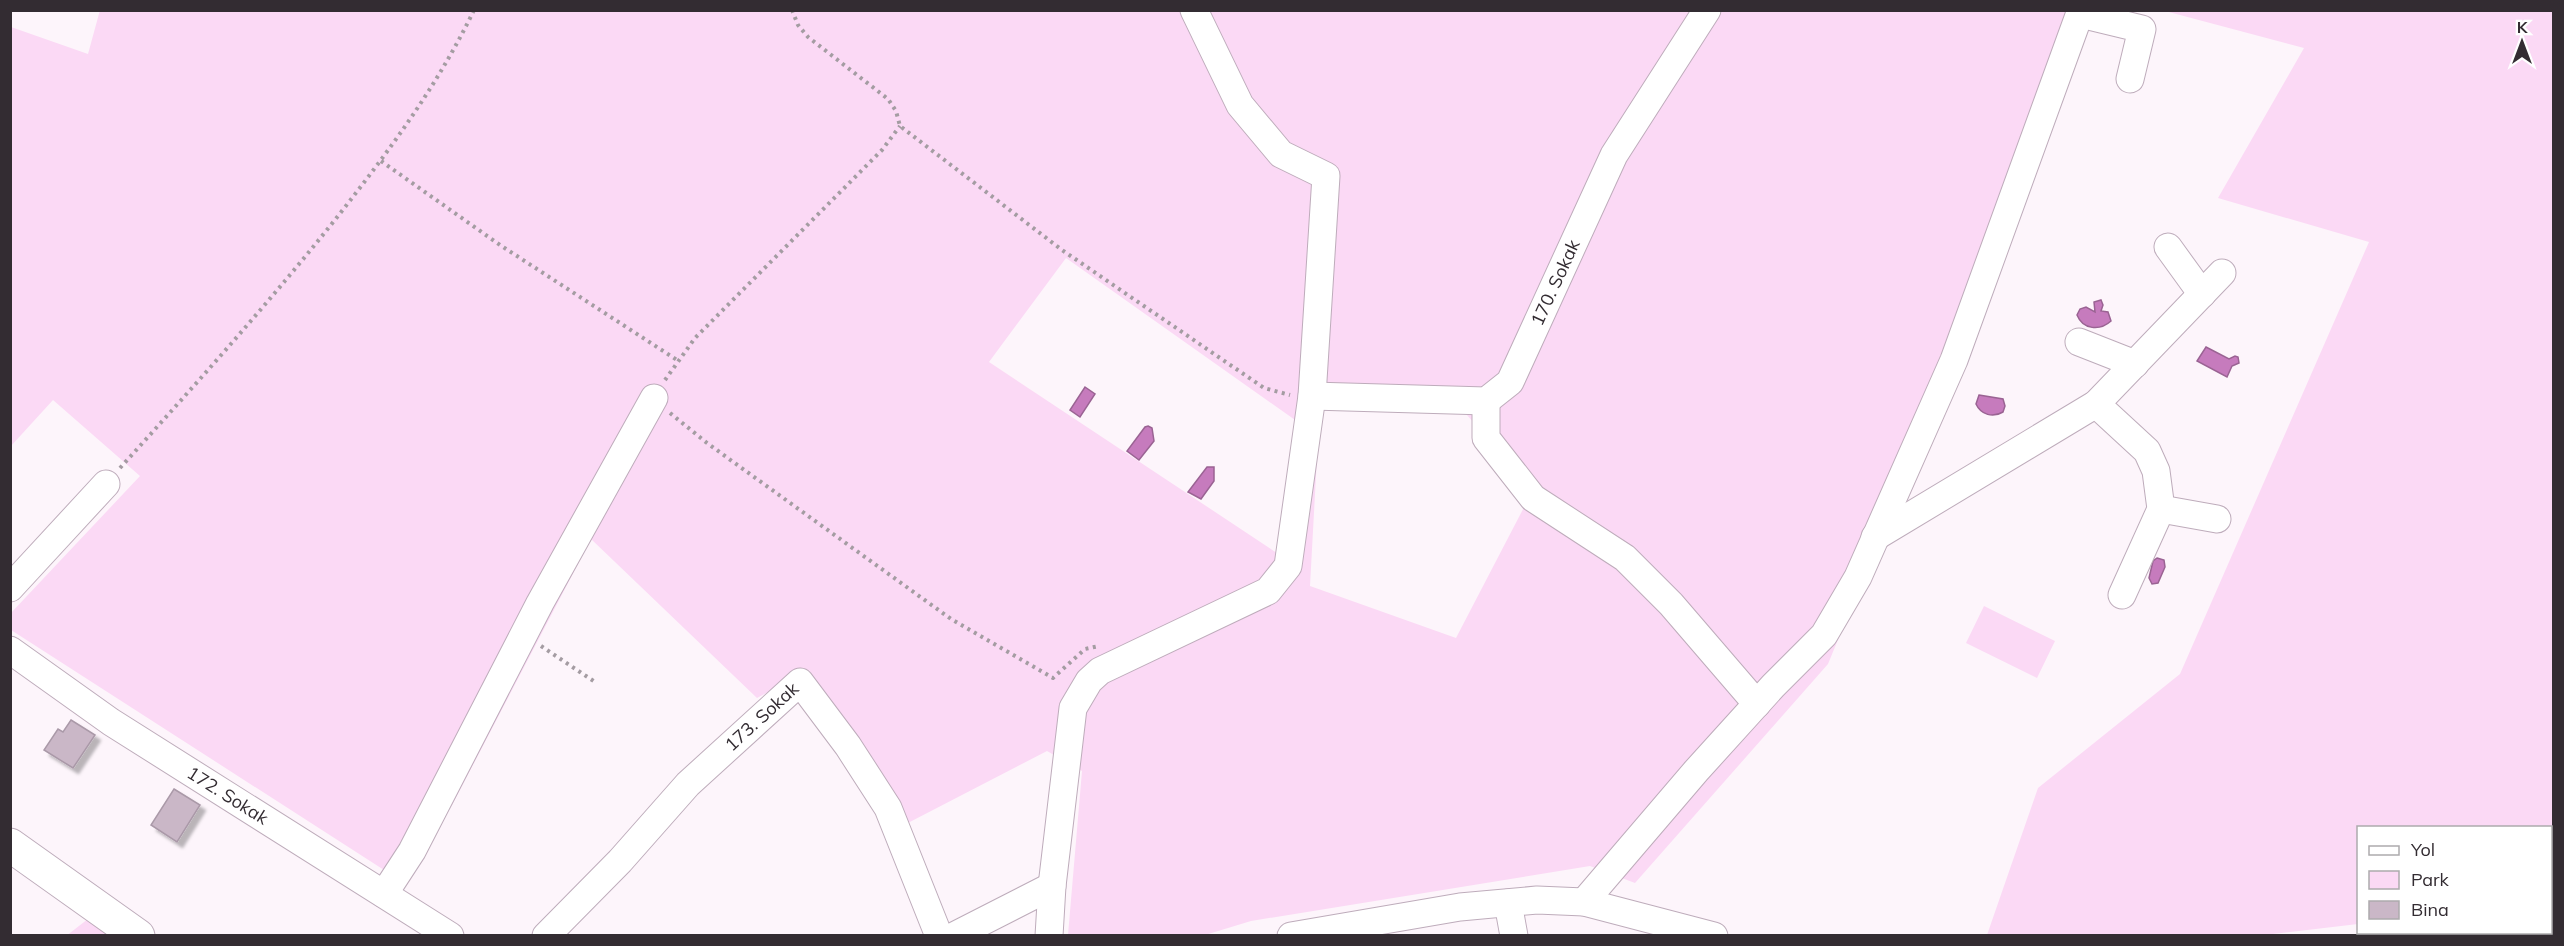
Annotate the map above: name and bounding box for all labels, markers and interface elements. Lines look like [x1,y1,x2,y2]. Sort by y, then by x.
north arrow [2492,12,2552,72]
text: K [2517,17,2529,37]
street label: 170. Sokak [1525,235,1585,329]
street label: 173. Sokak [720,676,804,756]
street label: 172. Sokak [183,761,274,830]
legend [2357,826,2552,934]
text: Yol [2410,838,2435,861]
text: Park [2411,868,2450,891]
text: Bina [2411,898,2449,921]

